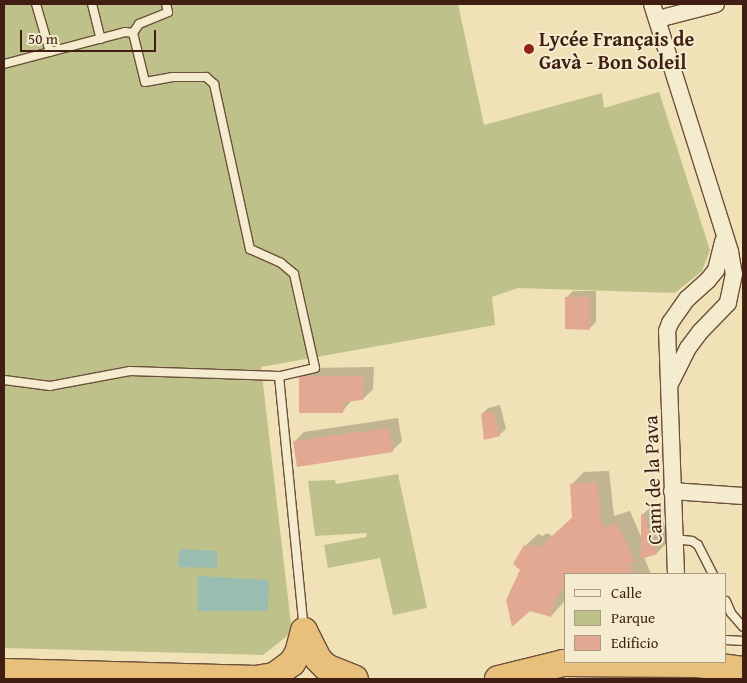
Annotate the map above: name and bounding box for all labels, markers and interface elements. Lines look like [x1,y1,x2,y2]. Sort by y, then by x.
scale bar [22,20,159,52]
place label: Lycée Français de Gavà - Bon Soleil [539,26,694,73]
text: 50 m [28,28,58,49]
marker: Lycée Français de Gavà - Bon Soleil [523,43,535,55]
street label: Camí de la Pava [638,415,666,545]
legend [564,573,727,663]
text: Calle [611,582,642,603]
text: Parque [611,607,655,628]
text: Edificio [611,632,658,653]

